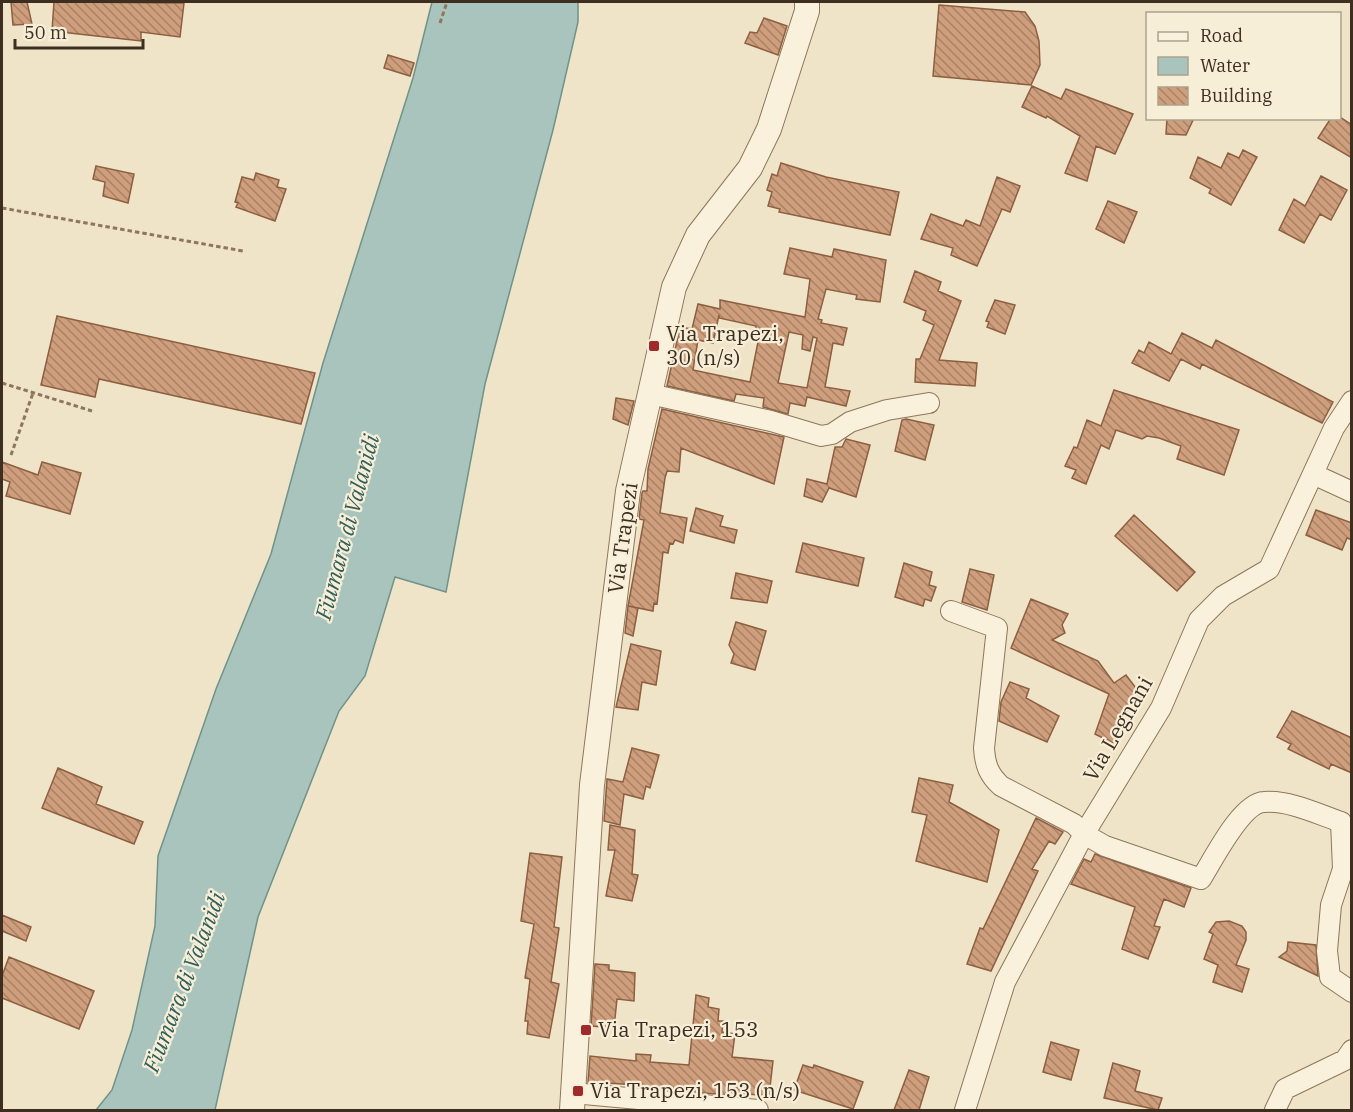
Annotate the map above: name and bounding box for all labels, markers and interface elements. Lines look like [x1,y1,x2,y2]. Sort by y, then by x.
scale bar [15,12,142,50]
legend [1146,12,1341,120]
text: 50 m [24,21,67,44]
text: Road [1200,24,1243,47]
text: Water [1200,54,1250,77]
text: Building [1200,84,1272,107]
place label: Via Trapezi, 30 (n/s) [666,319,784,371]
marker: Via Trapezi, 30 (n/s) [647,339,661,353]
water label: Fiumara di Valanidi [308,431,385,624]
street label: Via Trapezi [600,480,644,595]
street label: Via Legnani [1076,671,1158,786]
water label: Fiumara di Valanidi [135,887,231,1077]
place label: Via Trapezi, 153 [598,1015,759,1043]
marker: Via Trapezi, 153 [579,1023,593,1037]
place label: Via Trapezi, 153 (n/s) [590,1076,800,1104]
marker: Via Trapezi, 153 (n/s) [571,1084,585,1098]

